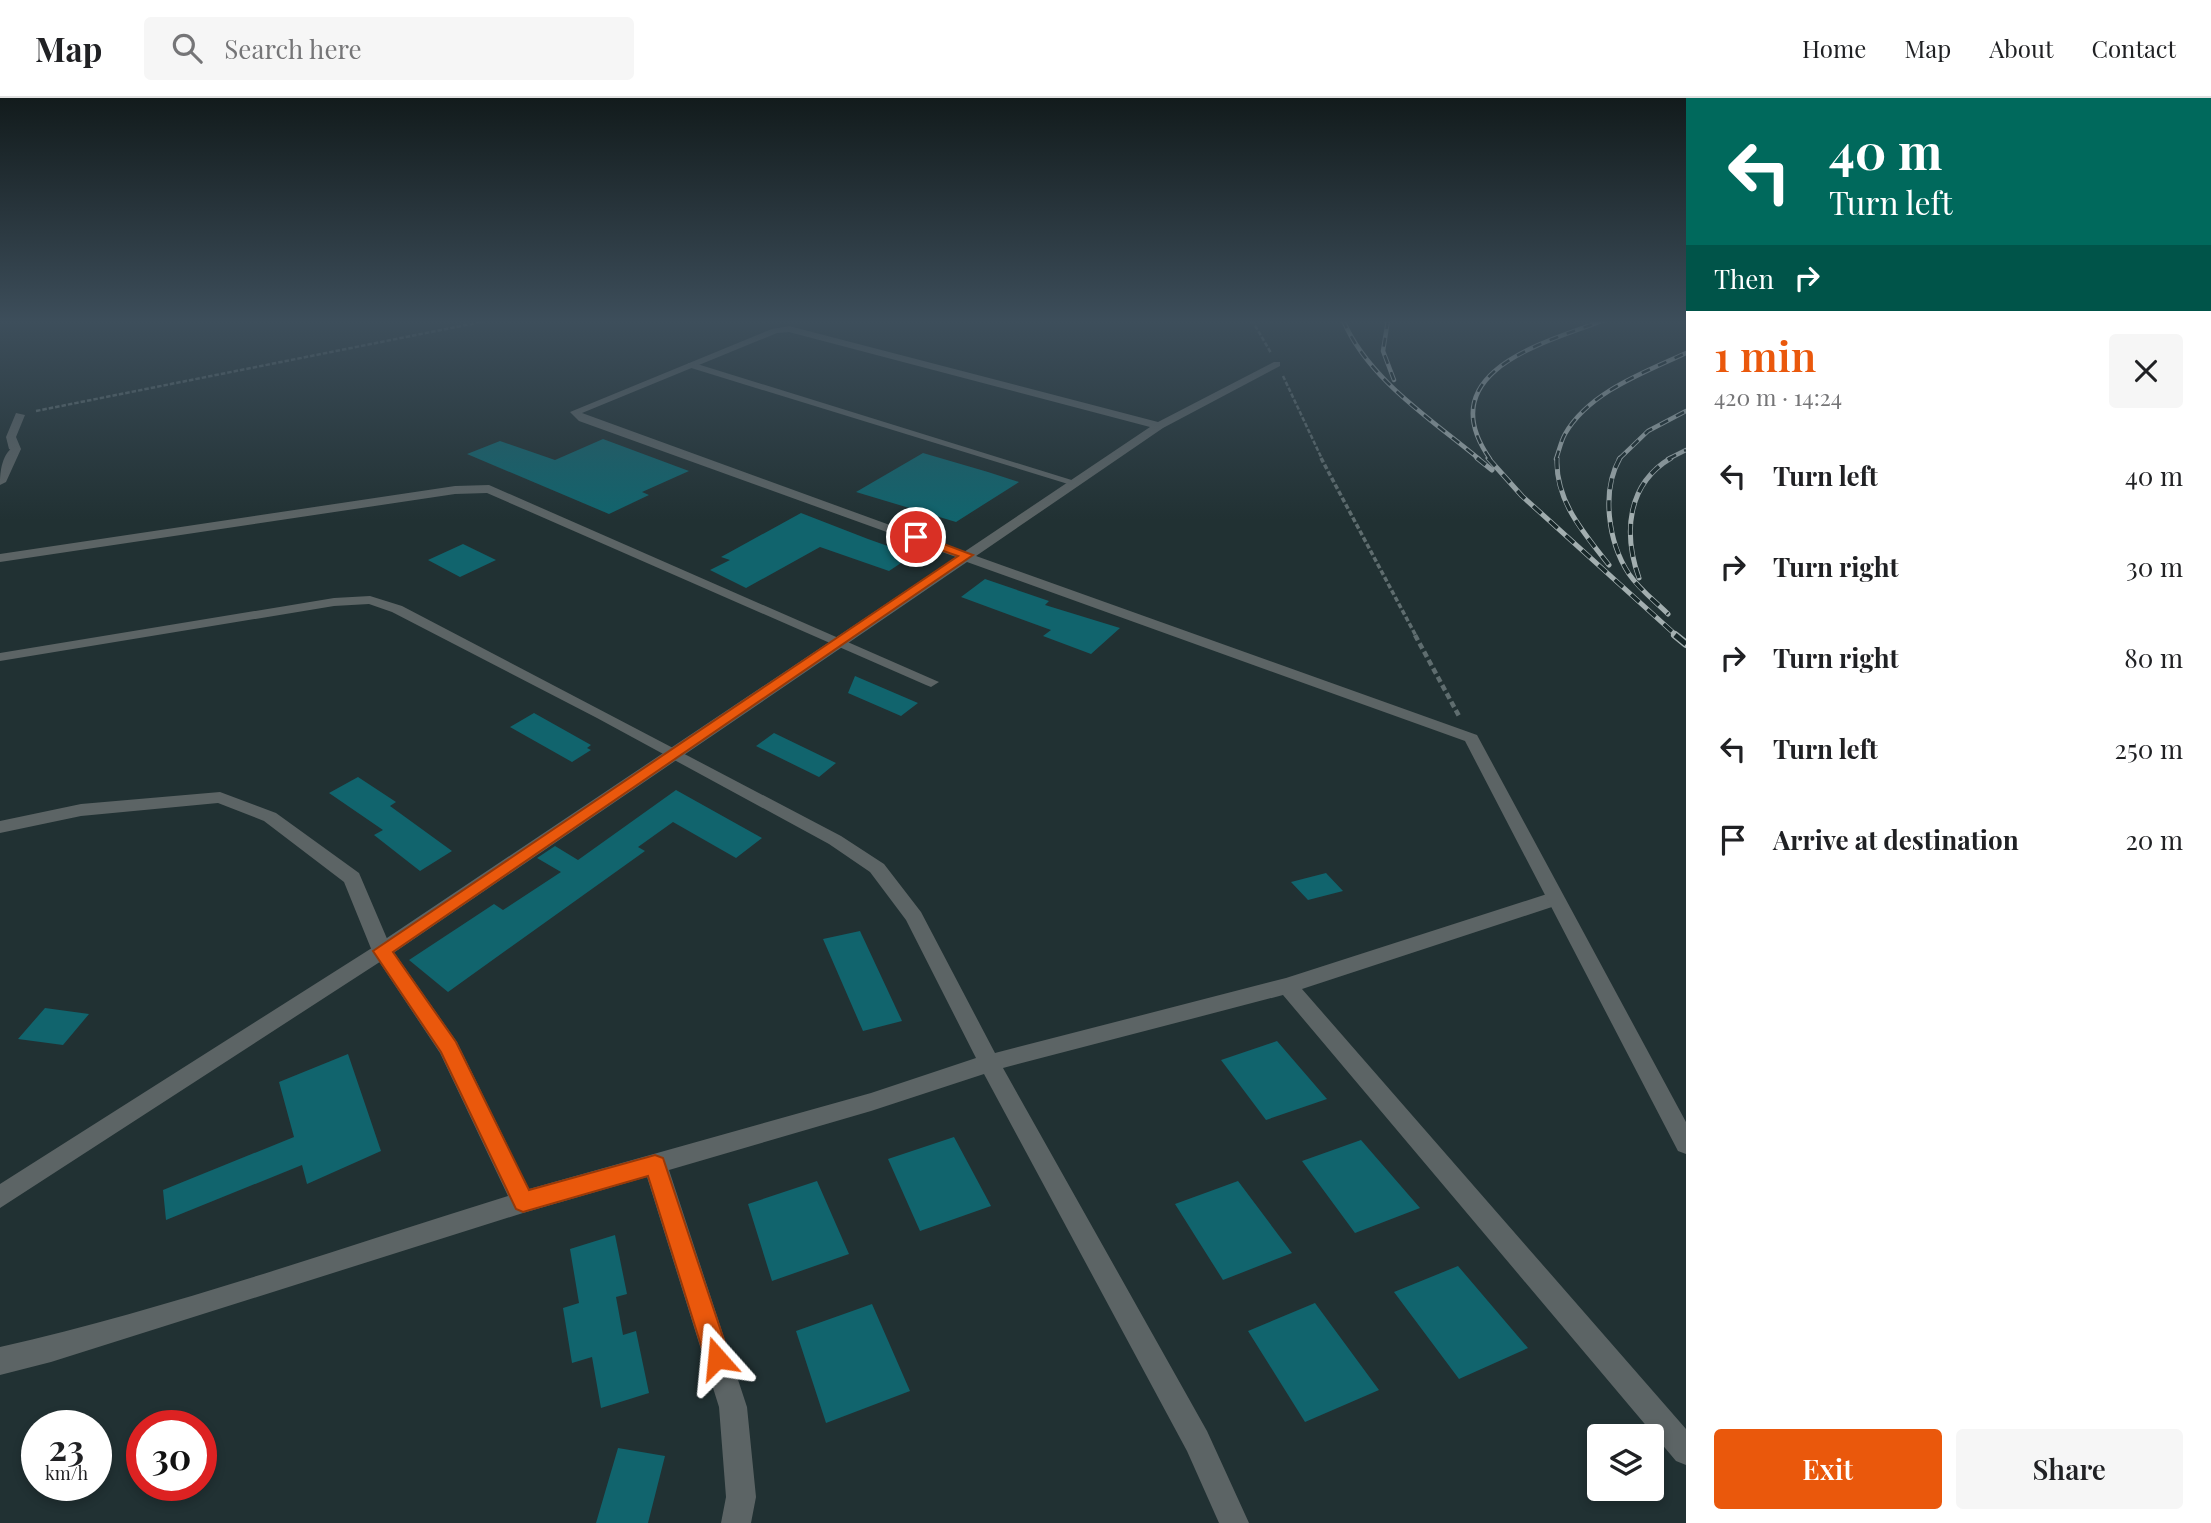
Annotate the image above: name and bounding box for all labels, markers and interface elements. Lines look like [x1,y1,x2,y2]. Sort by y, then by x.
search box [144,17,634,80]
text: Map [35,26,102,70]
icon: search [168,29,206,67]
text: Search here [224,31,362,66]
text: Home [1802,32,1866,64]
text: Map [1904,32,1951,64]
text: About [1989,32,2053,64]
text: Contact [2091,32,2176,64]
text: 40 m [1829,117,1942,182]
icon: left [1714,126,1805,217]
text: Turn left [1829,180,1953,223]
icon: right [1788,259,1826,297]
text: Then [1714,261,1774,296]
text: 1 min [1714,327,1816,383]
button: close [2109,334,2183,408]
text: 420 m · 14:24 [1714,381,1842,412]
icon: left [1714,457,1752,495]
text: Turn left [1773,458,1878,493]
text: 40 m [2125,458,2183,493]
pin [886,507,946,567]
icon: arrive [897,518,935,556]
icon: right [1714,548,1752,586]
text: Turn right [1773,549,1899,584]
text: 30 m [2126,549,2183,584]
icon: right [1714,639,1752,677]
text: Turn right [1773,640,1899,675]
text: 80 m [2124,640,2183,675]
icon: left [1714,730,1752,768]
text: Turn left [1773,731,1878,766]
text: 250 m [2115,731,2183,766]
icon: arrive [1714,821,1752,859]
text: Arrive at destination [1773,822,2019,857]
text: 20 m [2125,822,2183,857]
position arrow [680,1321,754,1395]
speed limit sign: 30 [126,1410,217,1501]
text: 23 [49,1423,84,1470]
map controls [1587,1424,1664,1501]
button: layers [1587,1424,1664,1501]
button: Exit [1714,1429,1942,1509]
button: Share [1956,1429,2183,1509]
text: km/h [45,1461,88,1485]

